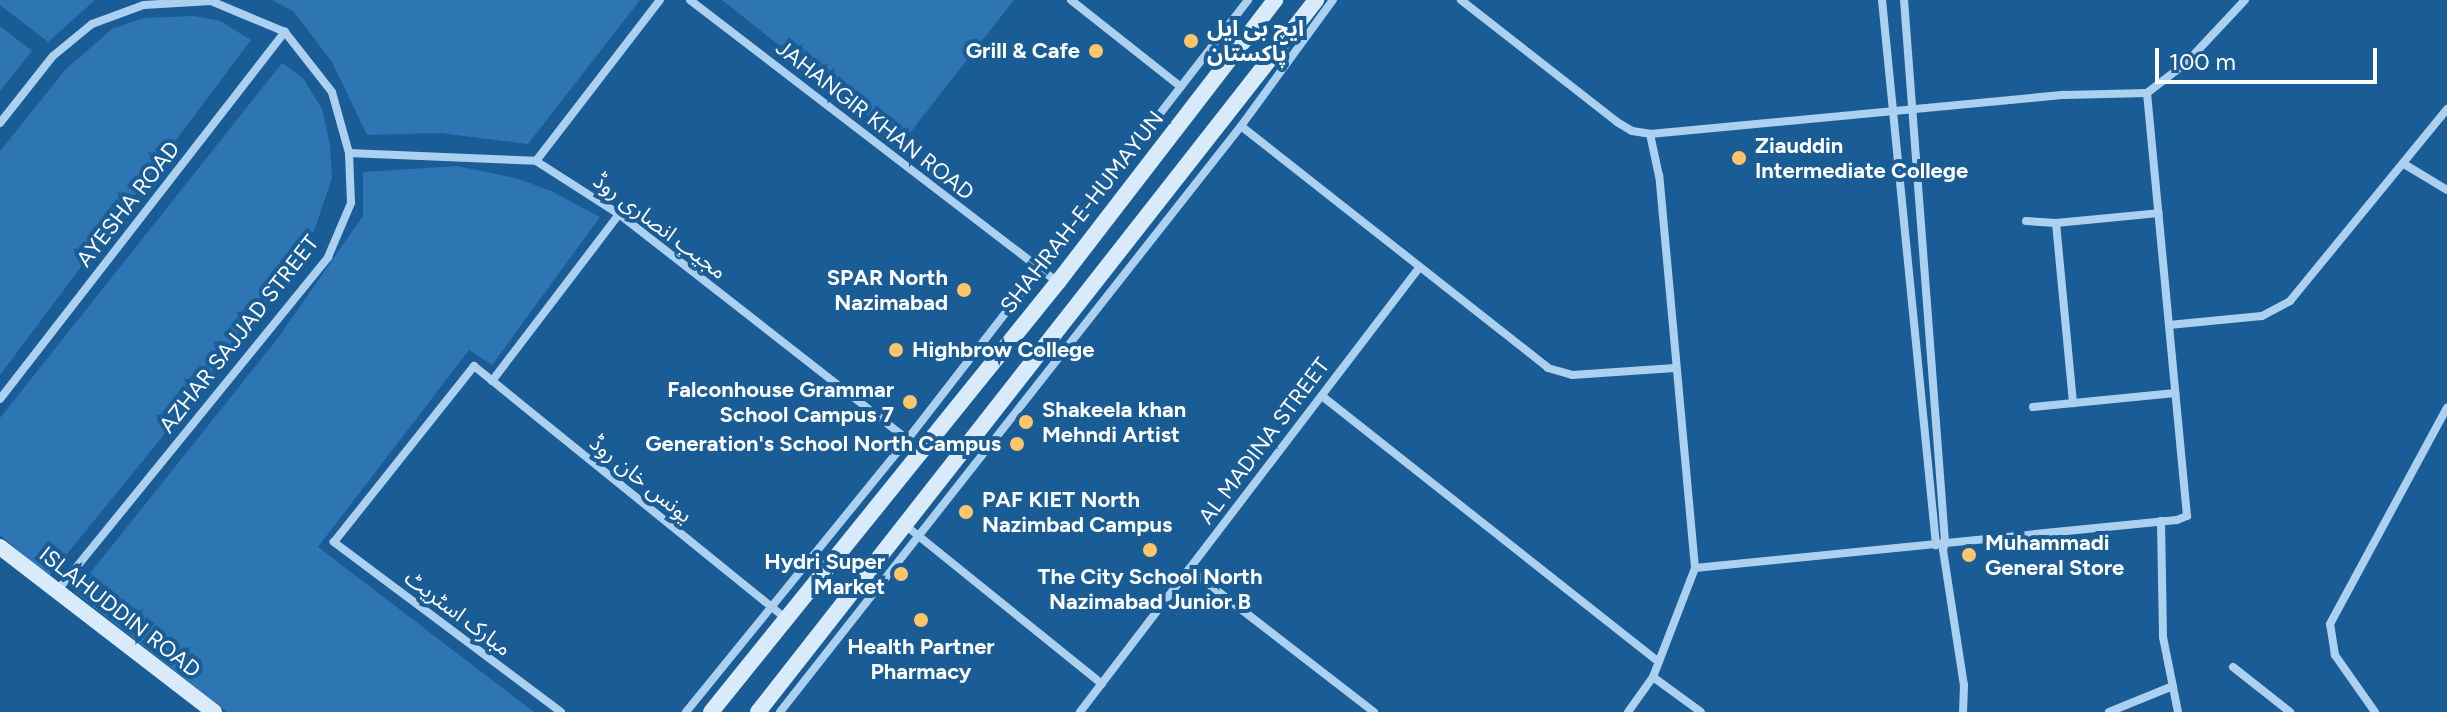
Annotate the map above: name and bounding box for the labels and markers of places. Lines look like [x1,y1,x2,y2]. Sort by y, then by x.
place label: ایچ بی ایل پاکستان [1207,15,1304,66]
marker: ایچ بی ایل پاکستان [1182,32,1200,50]
place label: Grill & Cafe [966,38,1080,64]
marker: Grill & Cafe [1087,42,1105,60]
place label: Ziauddin Intermediate College [1755,132,1968,184]
marker: Ziauddin Intermediate College [1730,149,1748,167]
place label: SPAR North Nazimabad [827,264,948,316]
marker: SPAR North Nazimabad [955,281,973,299]
place label: Highbrow College [912,337,1095,363]
marker: Highbrow College [887,341,905,359]
place label: Falconhouse Grammar School Campus 7 [667,376,894,428]
marker: Falconhouse Grammar School Campus 7 [901,393,919,411]
place label: Shakeela khan Mehndi Artist [1042,396,1186,448]
marker: Shakeela khan Mehndi Artist [1017,413,1035,431]
place label: Generation's School North Campus [645,431,1001,457]
marker: Generation's School North Campus [1008,435,1026,453]
place label: PAF KIET North Nazimbad Campus [982,486,1172,538]
marker: PAF KIET North Nazimbad Campus [957,503,975,521]
place label: Muhammadi General Store [1985,529,2124,580]
marker: The City School North Nazimabad Junior B [1141,541,1159,559]
marker: Muhammadi General Store [1960,546,1978,564]
place label: Hydri Super Market [764,548,885,600]
place label: The City School North Nazimabad Junior B [1038,563,1262,614]
marker: Hydri Super Market [892,565,910,583]
marker: Health Partner Pharmacy [912,611,930,629]
place label: Health Partner Pharmacy [847,633,995,684]

